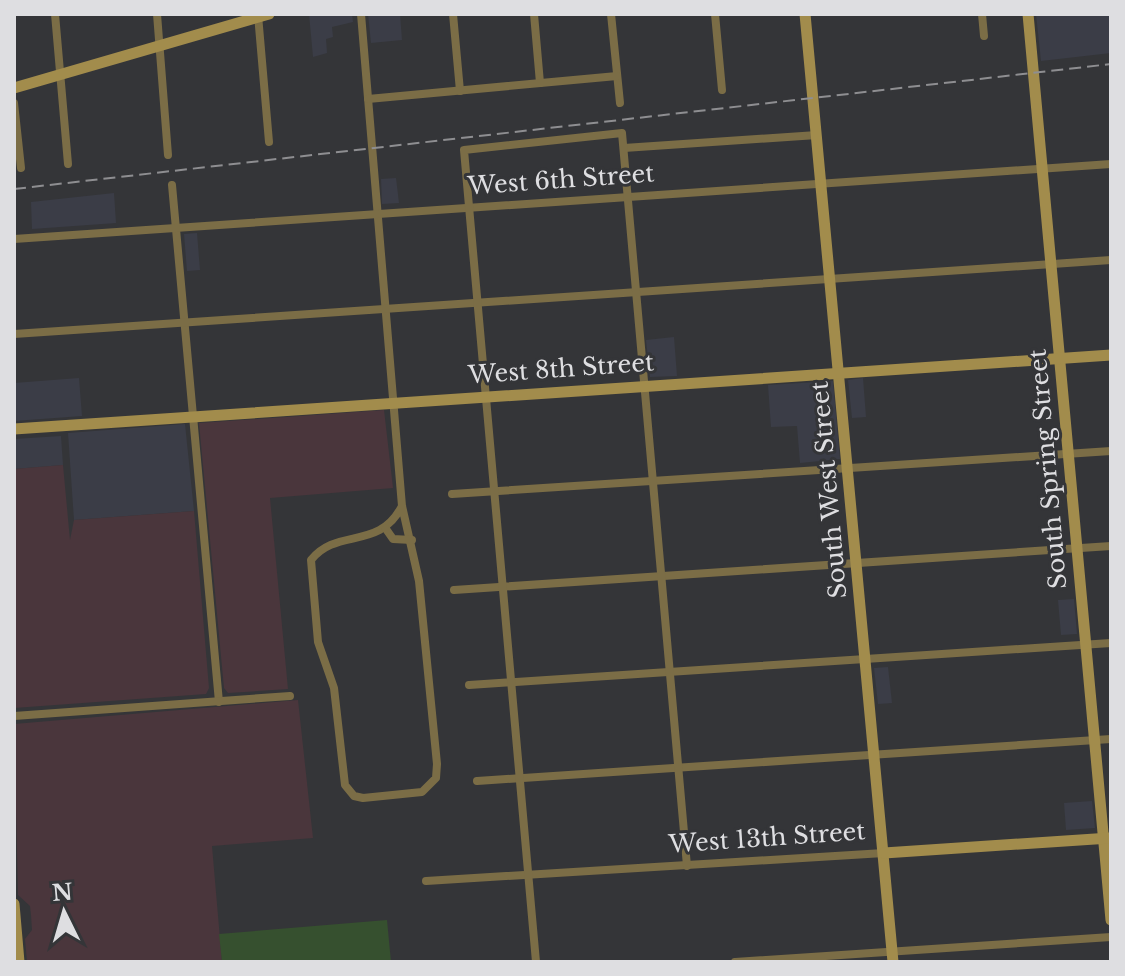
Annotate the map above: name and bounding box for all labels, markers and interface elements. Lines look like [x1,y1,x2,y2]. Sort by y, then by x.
street label: West 6th Street [466,159,655,201]
street label: West 8th Street [466,348,655,390]
street label: South Spring Street [1023,348,1072,590]
street label: South West Street [805,380,852,600]
street label: West 13th Street [667,816,866,859]
north arrow [24,872,104,952]
text: N [51,878,74,907]

